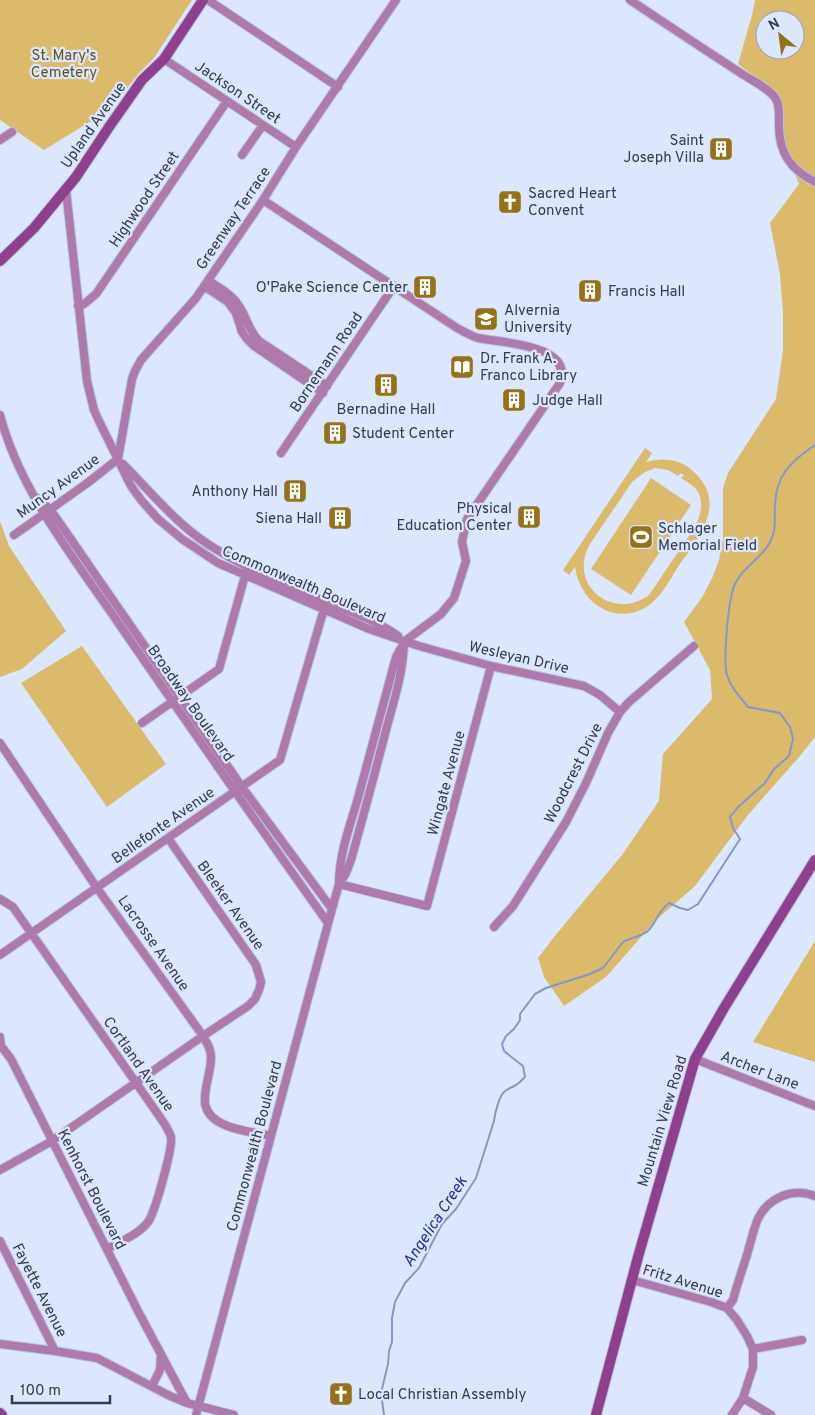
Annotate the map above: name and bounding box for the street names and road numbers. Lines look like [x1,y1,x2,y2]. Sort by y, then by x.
street label: Jackson Street [190,57,284,129]
street label: Upland Avenue [57,79,131,173]
street label: Highwood Street [106,148,184,252]
street label: Greenway Terrace [193,164,276,274]
street label: Bornemann Road [287,309,368,417]
street label: Muncy Avenue [14,451,104,524]
street label: Commonwealth Boulevard [219,542,388,629]
street label: Wesleyan Drive [467,638,571,679]
street label: Broadway Boulevard [142,642,237,766]
street label: Woodcrest Drive [541,720,608,827]
street label: Wingate Avenue [424,729,471,838]
street label: Bellefonte Avenue [109,784,219,869]
street label: Bleeker Avenue [192,857,268,954]
street label: Lacrosse Avenue [113,892,193,996]
street label: Cortland Avenue [98,1014,178,1116]
street label: Archer Lane [717,1048,801,1095]
street label: Mountain View Road [634,1053,692,1189]
street label: Commonwealth Boulevard [223,1059,287,1234]
street label: Kenhorst Boulevard [52,1126,129,1253]
street label: Fayette Avenue [7,1240,71,1341]
street label: Fritz Avenue [640,1261,725,1304]

